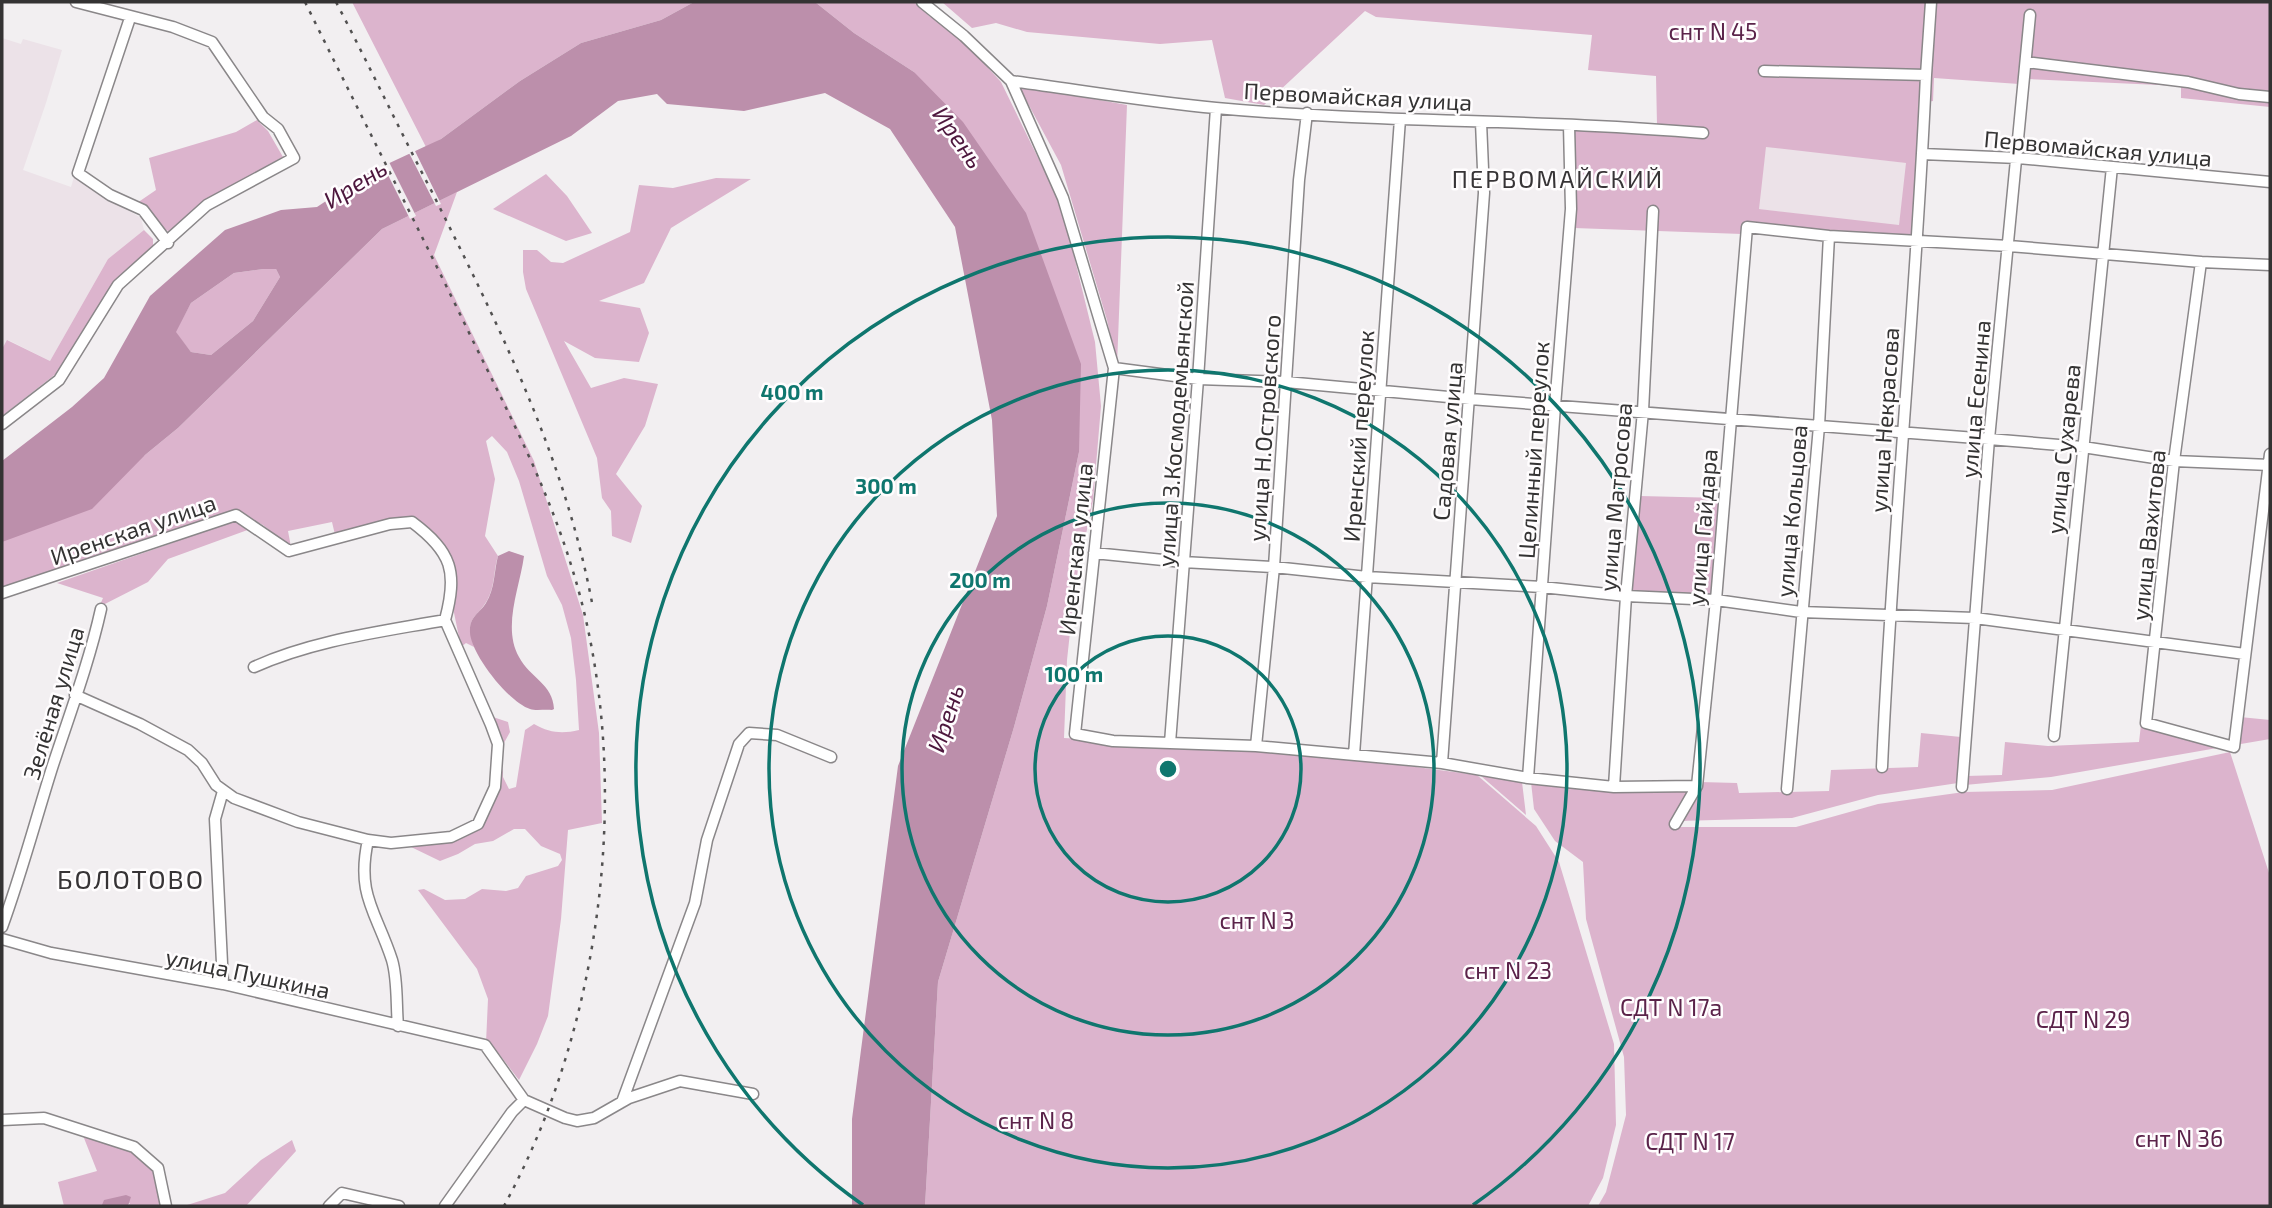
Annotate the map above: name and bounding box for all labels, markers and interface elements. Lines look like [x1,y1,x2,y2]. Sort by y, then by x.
park label: снт N 45 [1669,17,1757,45]
street label: Первомайская улица [1243,76,1473,117]
water label: Ирень [927,100,991,174]
street label: Первомайская улица [1983,124,2213,173]
water label: Ирень [318,152,392,214]
district label: ПЕРВОМАЙСКИЙ [1452,164,1664,193]
street label: улица З.Космодемьянской [1151,280,1200,568]
street label: улица Н.Островского [1242,314,1287,542]
street label: улица Есенина [1954,319,1997,479]
street label: улица Некрасова [1864,327,1905,513]
street label: Иренский переулок [1337,329,1380,543]
street label: Целинный переулок [1511,340,1556,560]
street label: Садовая улица [1426,360,1469,522]
street label: улица Сухарева [2040,363,2087,535]
text: 400 m [761,379,823,404]
street label: улица Матросова [1593,401,1638,593]
street label: улица Кольцова [1770,424,1813,598]
street label: улица Гайдара [1681,448,1724,607]
street label: улица Вахитова [2125,448,2172,622]
street label: Иренская улица [1052,461,1099,637]
text: 300 m [855,473,917,498]
street label: Иренская улица [47,488,220,571]
text: 200 m [949,567,1011,592]
street label: Зелёная улица [16,623,90,783]
text: 100 m [1045,661,1103,686]
water label: Ирень [920,680,970,756]
centre of rings [1156,757,1180,781]
district label: БОЛОТОВО [57,863,205,894]
park label: снт N 3 [1219,906,1295,934]
street label: улица Пушкина [163,942,333,1005]
park label: снт N 23 [1464,956,1552,984]
park label: СДТ N 17а [1620,993,1722,1021]
park label: СДТ N 29 [2036,1005,2130,1033]
park label: снт N 8 [998,1106,1074,1134]
park label: снт N 36 [2135,1124,2223,1152]
park label: СДТ N 17 [1645,1127,1735,1155]

